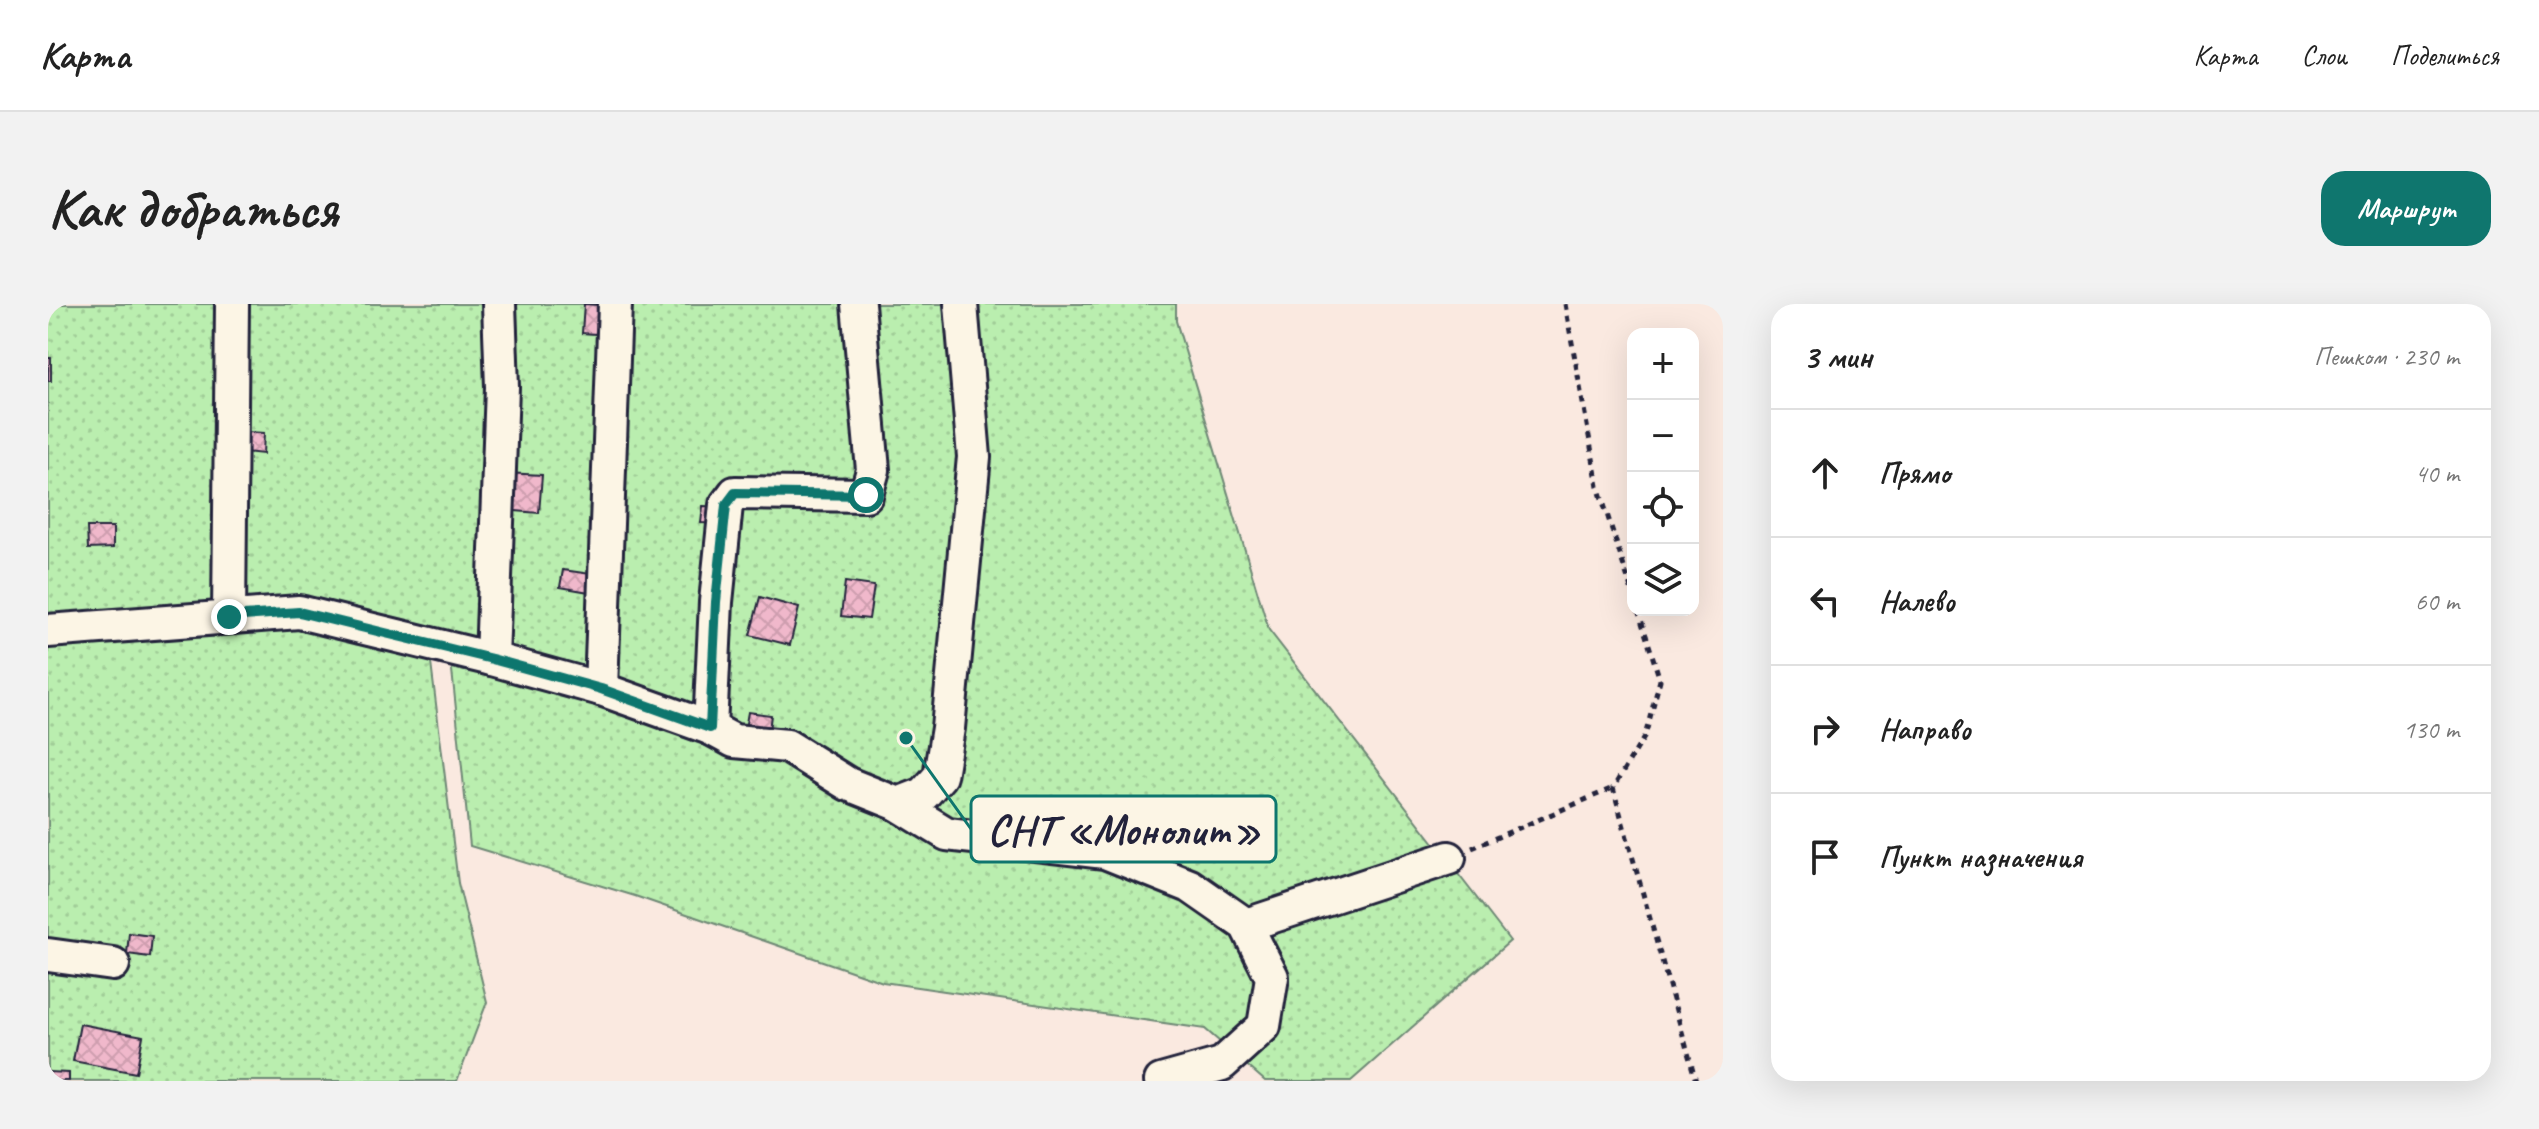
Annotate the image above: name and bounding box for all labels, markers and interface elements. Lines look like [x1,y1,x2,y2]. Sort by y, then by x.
text: Карта [40,32,130,79]
text: Карта [2194,38,2258,73]
text: Слои [2302,38,2347,73]
text: Поделиться [2391,38,2499,73]
button: Маршрут [2321,171,2491,246]
text: Как добраться [48,173,338,244]
map controls [1627,328,1699,616]
button: + [1627,328,1699,400]
text: 3 мин [1803,335,1872,378]
text: Пешком · 230 m [2314,340,2459,373]
button: − [1627,400,1699,472]
icon: ahead [1803,451,1847,495]
text: Прямо [1879,454,1950,492]
text: 40 m [2415,457,2459,490]
button: locate [1627,472,1699,544]
route start [848,477,884,513]
button: layers [1627,544,1699,616]
icon: left [1803,579,1847,623]
text: Налево [1879,582,1955,620]
text: 60 m [2415,585,2459,618]
route end [211,599,247,635]
icon: right [1803,707,1847,751]
text: Направо [1879,710,1971,748]
text: 130 m [2403,713,2459,746]
callout: СНТ «Монолит» [971,796,1276,862]
text: СНТ «Монолит» [988,804,1261,857]
icon: arrive [1803,835,1847,879]
text: Пункт назначения [1879,838,2082,876]

